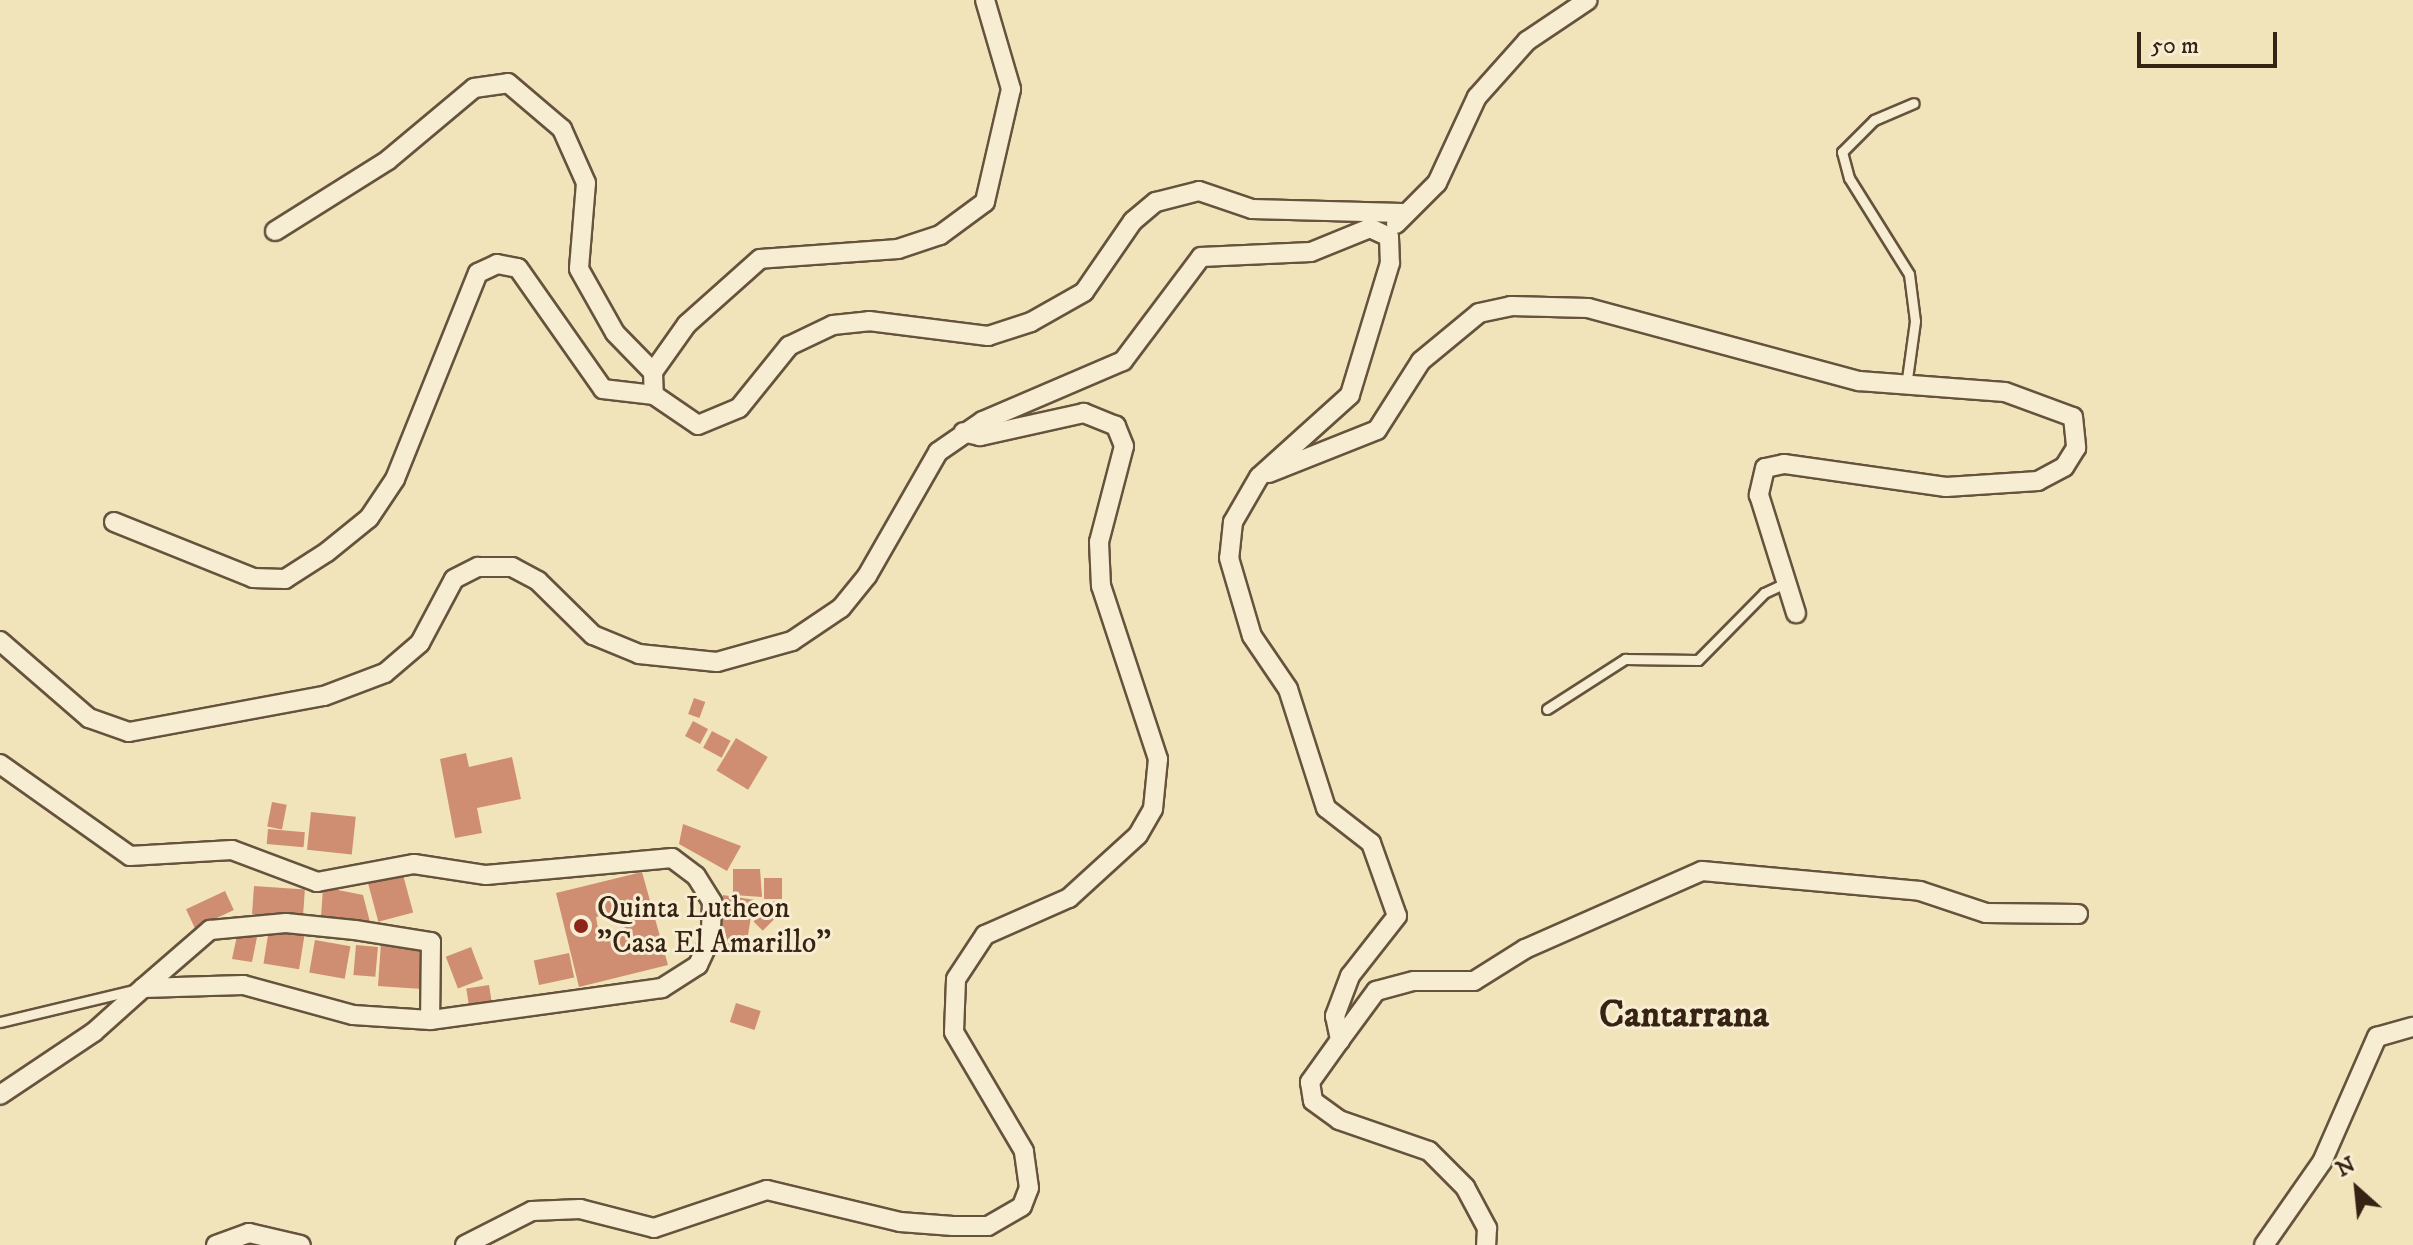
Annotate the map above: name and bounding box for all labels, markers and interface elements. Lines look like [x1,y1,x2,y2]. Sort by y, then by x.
scale bar [2141,16,2281,66]
text: 50 m [2151,31,2199,61]
place label: Quinta Lutheon "Casa El Amarillo" [597,891,831,962]
marker: Quinta Lutheon "Casa El Amarillo" [572,917,590,935]
district label: Cantarrana [1599,993,1769,1039]
north arrow [2317,1149,2397,1229]
text: N [2332,1151,2360,1183]

